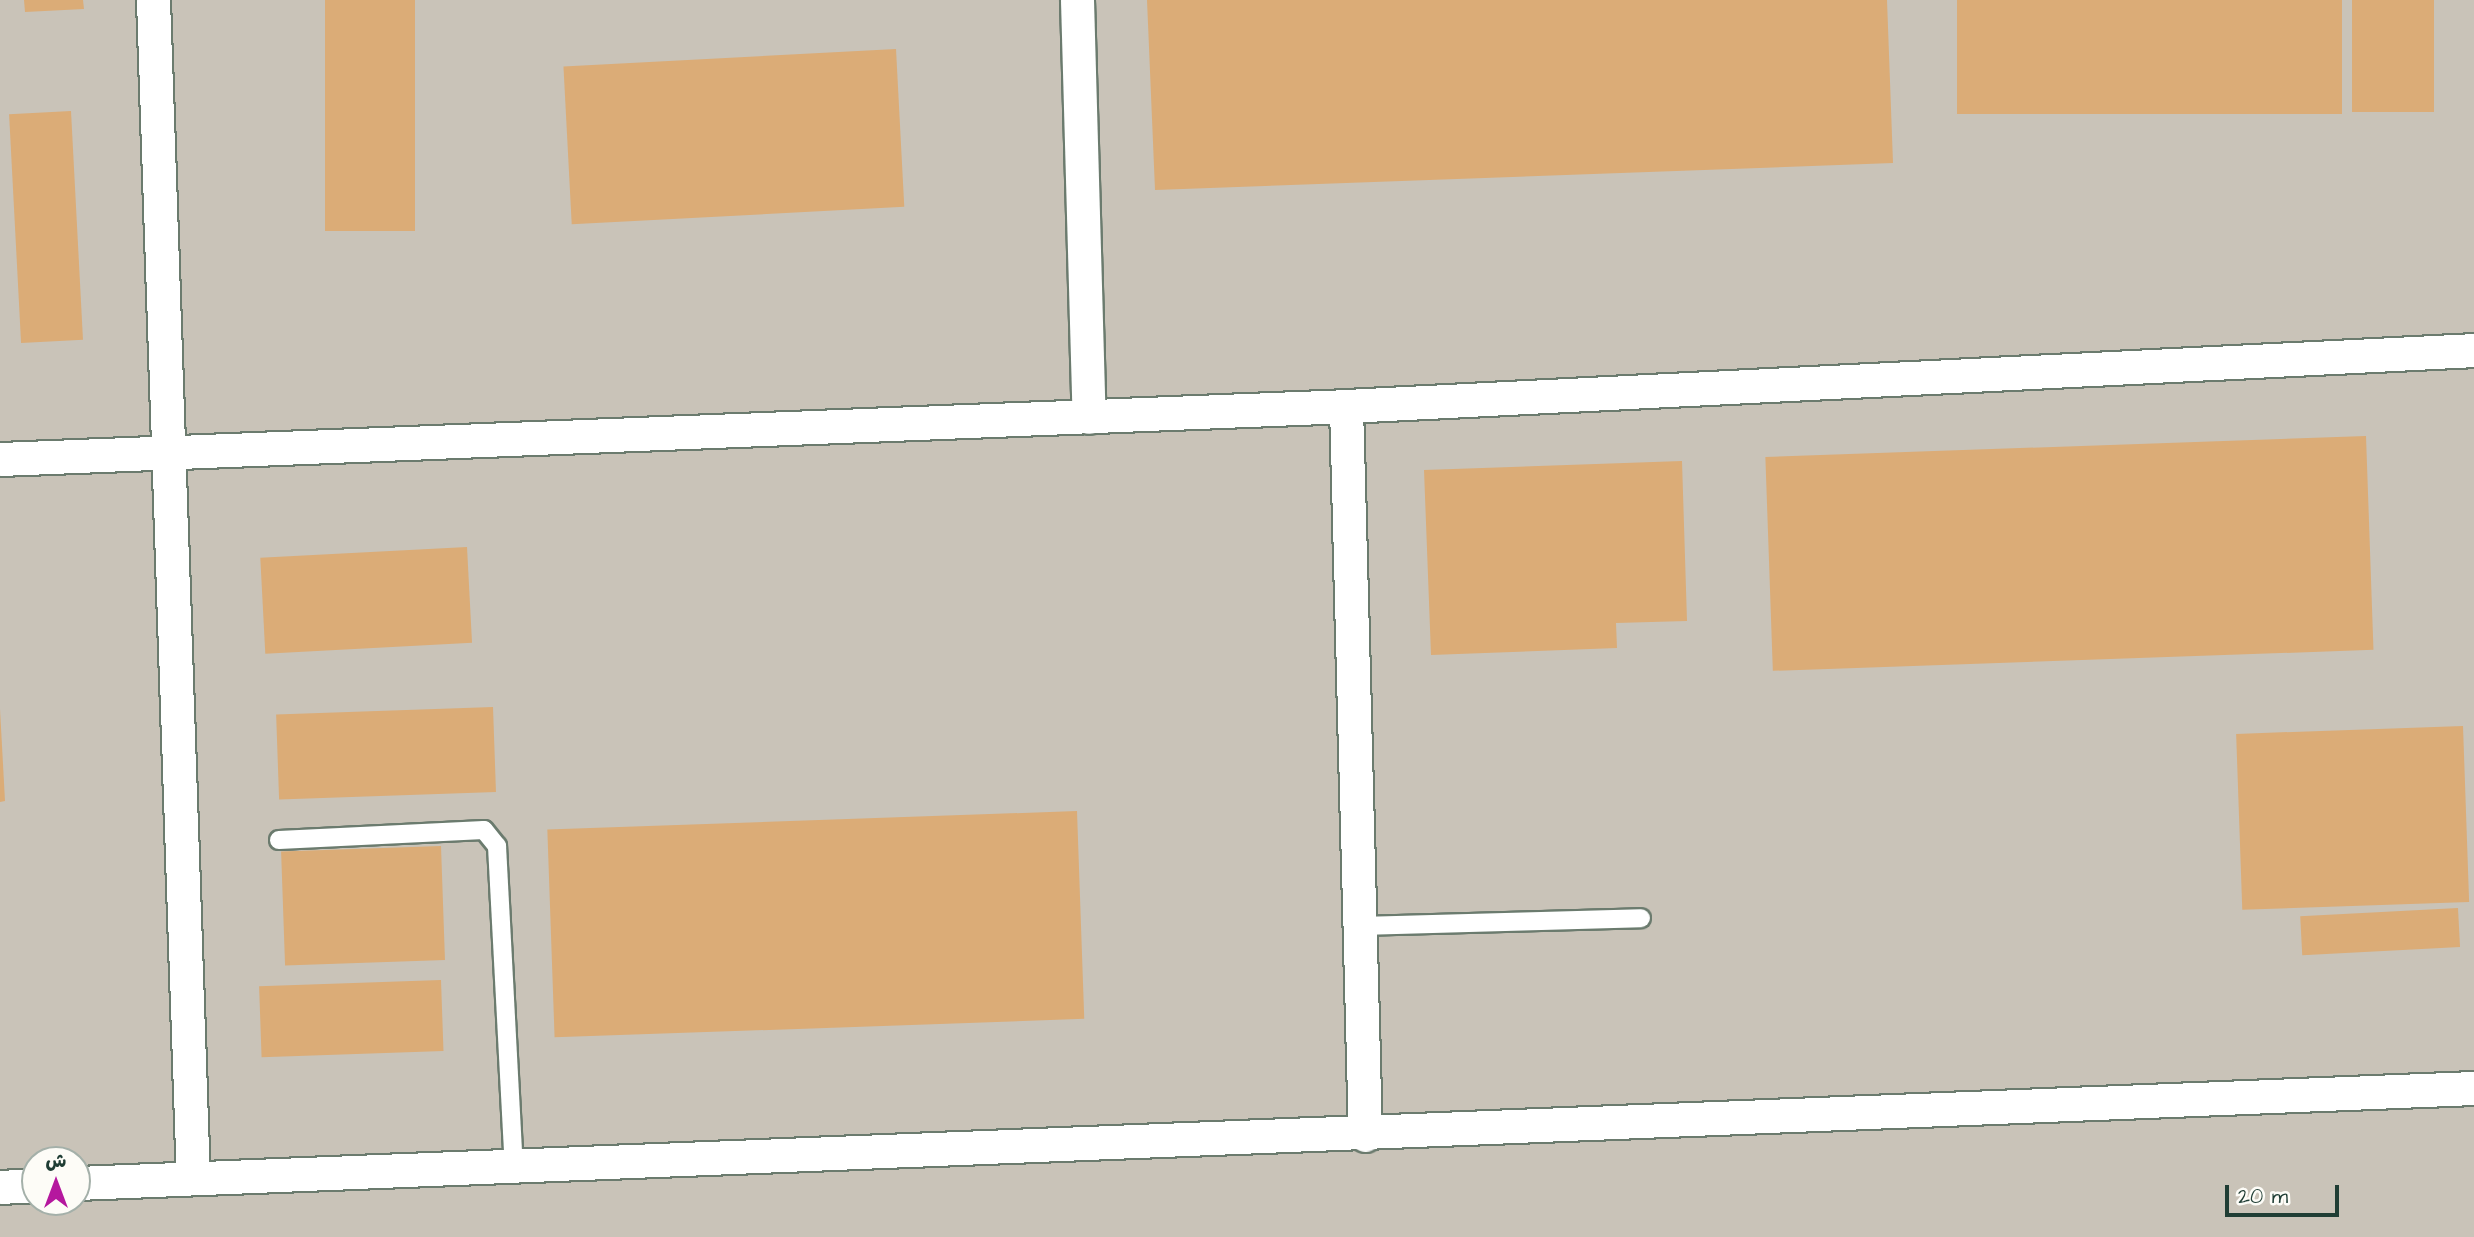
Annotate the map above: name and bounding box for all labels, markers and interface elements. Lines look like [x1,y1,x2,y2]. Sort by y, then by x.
north arrow [21,1146,91,1216]
text: ش [46,1148,66,1175]
scale bar [2229,1170,2343,1214]
text: 20 m [2238,1182,2288,1211]

